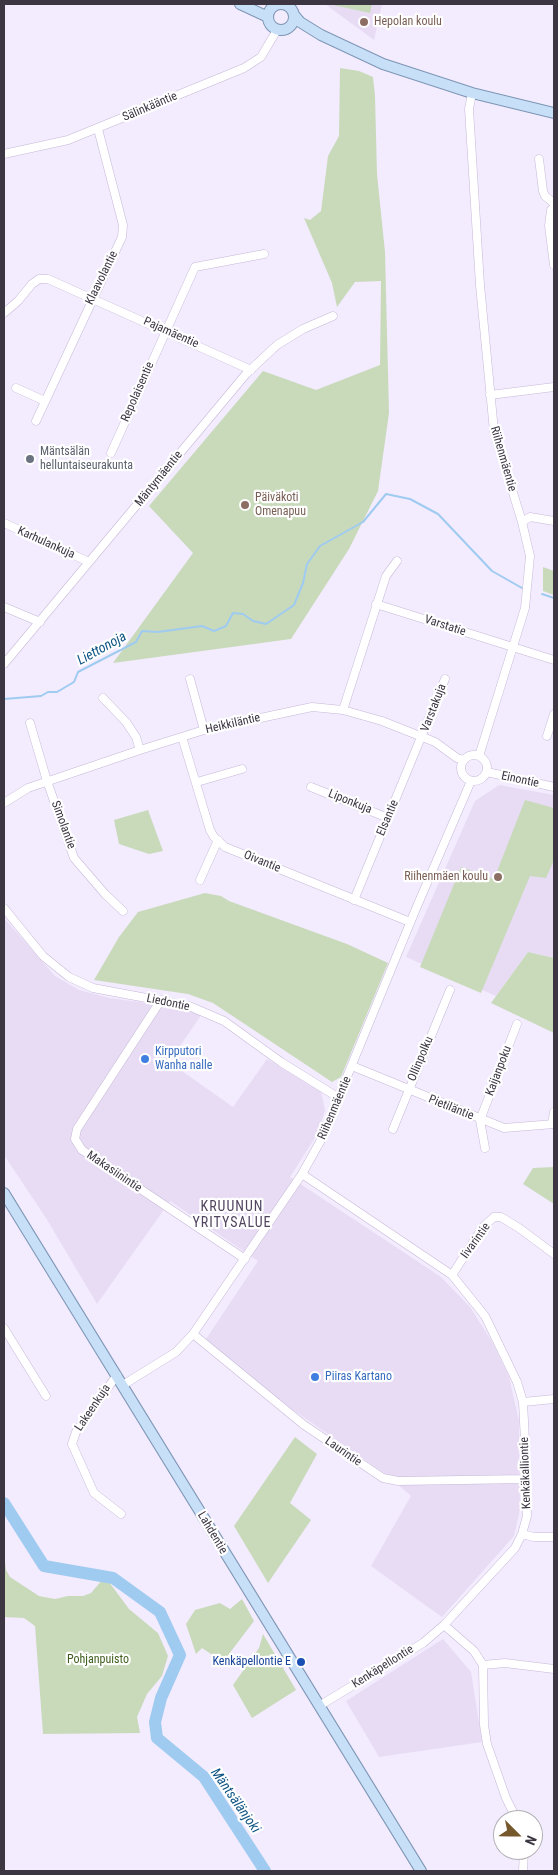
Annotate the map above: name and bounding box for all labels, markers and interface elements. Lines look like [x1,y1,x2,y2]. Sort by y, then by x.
place label: Hepolan koulu [374,15,442,29]
marker: Hepolan koulu [358,16,370,28]
street label: Sälinkääntie [121,89,179,125]
street label: Klaavolantie [83,249,121,307]
street label: Pajamäentie [141,314,201,352]
street label: Repolaisentie [118,360,158,424]
street label: Riihenmäentie [487,425,519,493]
place label: Mäntsälän helluntaiseurakunta [40,445,133,473]
street label: Mäntymäentie [132,448,186,510]
marker: Mäntsälän helluntaiseurakunta [24,453,36,465]
place label: Päiväkoti Omenapuu [255,491,306,519]
marker: Päiväkoti Omenapuu [239,499,251,511]
street label: Karhulankuja [15,524,77,562]
street label: Varstatie [423,613,467,639]
water label: Liettonoja [74,629,130,669]
street label: Varstakuja [418,682,450,734]
street label: Heikkiläntie [204,711,262,737]
street label: Einontie [500,769,540,791]
street label: Liponkuja [326,787,374,817]
street label: Elsantie [374,798,402,838]
street label: Simolantie [48,799,78,851]
street label: Oivantie [241,848,283,876]
place label: Riihenmäen koulu [404,870,488,884]
marker: Riihenmäen koulu [492,871,504,883]
street label: Liedontie [145,991,191,1015]
street label: Ollinpolku [405,1034,437,1084]
street label: Kaijanpoku [483,1044,515,1098]
place label: Kirpputori Wanha nalle [155,1045,212,1073]
marker: Kirpputori Wanha nalle [139,1053,151,1065]
street label: Riihenmäentie [315,1074,355,1142]
street label: Pietiläntie [426,1092,476,1124]
street label: Makasiinintie [84,1148,144,1196]
district label: KRUUNUN YRITYSALUE [191,1199,273,1232]
street label: Iivarintie [458,1220,494,1262]
place label: Piiras Kartano [325,1370,392,1384]
marker: Piiras Kartano [309,1371,321,1383]
street label: Lakeenkuja [72,1382,114,1434]
street label: Laurintie [322,1434,364,1470]
street label: Kenkäkalliontie [518,1437,534,1509]
street label: Lahdentie [194,1509,230,1557]
street label: Kenkäpellontie [350,1642,416,1692]
park label: Pohjanpuisto [67,1653,129,1667]
place label: Kenkäpellontie E [212,1655,291,1669]
marker: Kenkäpellontie E [295,1656,307,1668]
water label: Mäntsälänjoki [207,1765,263,1837]
north arrow [493,1810,543,1860]
text: N [522,1833,540,1848]

